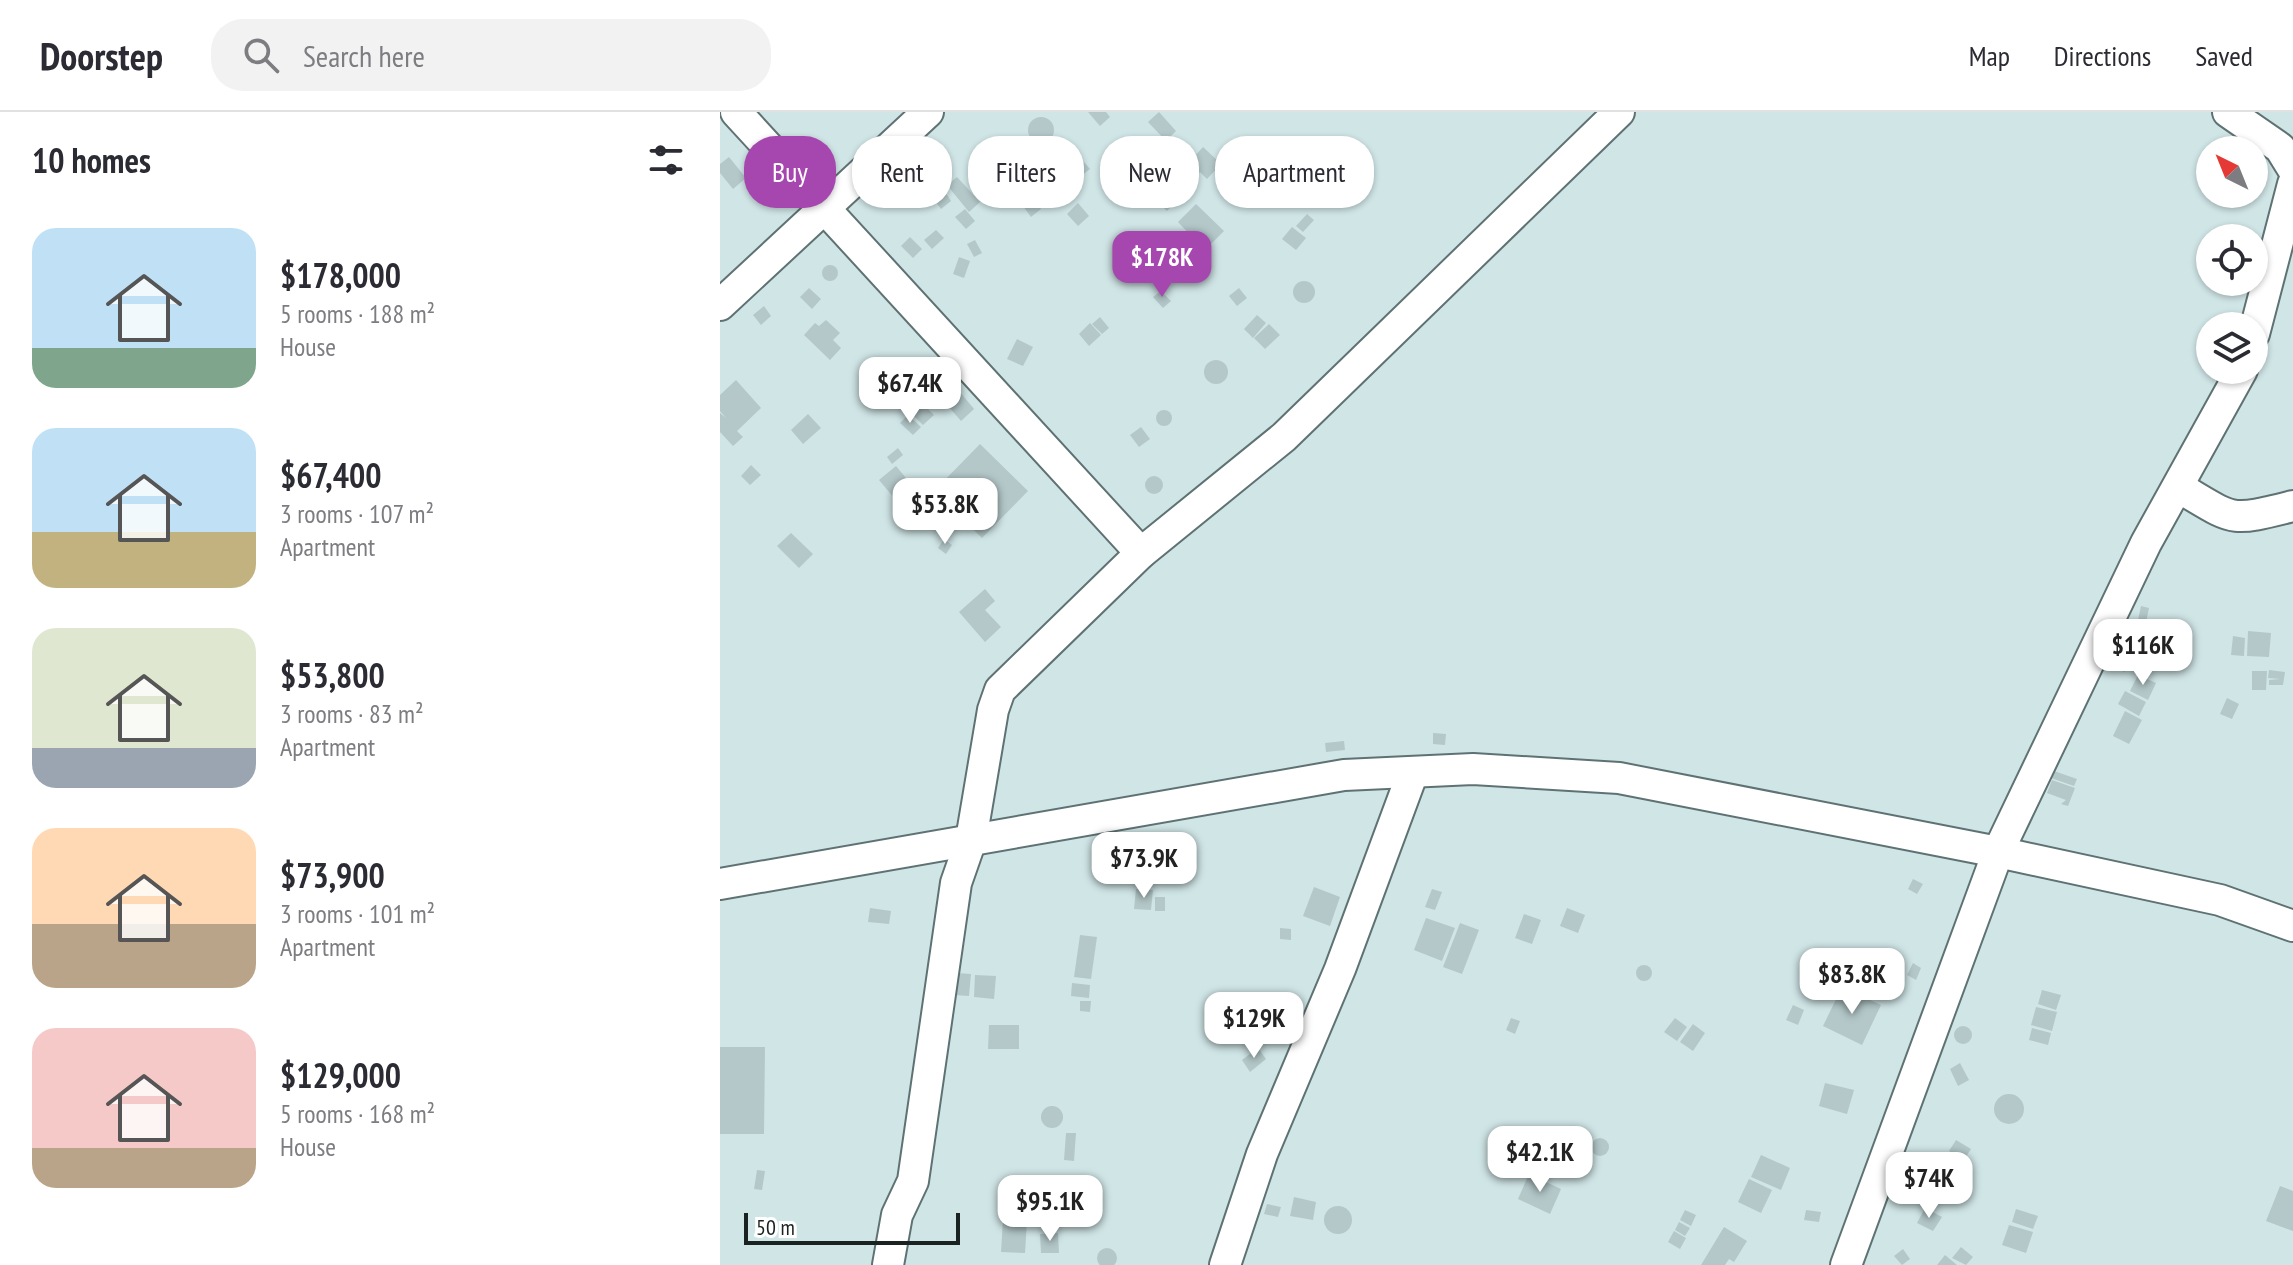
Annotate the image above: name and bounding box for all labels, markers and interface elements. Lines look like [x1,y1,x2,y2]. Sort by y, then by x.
search box [211,19,771,91]
text: Doorstep [40,31,163,80]
icon: search [239,33,283,77]
text: Search here [303,36,425,75]
text: Map [1969,37,2010,74]
text: Directions [2054,37,2151,74]
text: Saved [2195,37,2253,74]
chip: Buy [744,136,836,208]
chip: Rent [852,136,952,208]
chip: Filters [968,136,1084,208]
chip: New [1100,136,1199,208]
chip: Apartment [1215,136,1374,208]
north arrow [2196,136,2268,208]
map controls [2196,136,2268,384]
text: 10 homes [32,138,151,182]
icon: filters [644,138,688,182]
button: locate [2196,224,2268,296]
pin: $178K [1106,231,1218,299]
text: $178K [1130,240,1194,273]
text: $178,000 [280,253,401,297]
icon: home [96,260,192,356]
text: 5 rooms · 188 m² [280,297,435,330]
button: layers [2196,312,2268,384]
text: House [280,330,336,363]
pin: $67.4K [845,357,975,425]
text: $67.4K [877,366,943,399]
text: $67,400 [280,453,381,497]
icon: home [96,460,192,556]
pin: $53.8K [880,478,1010,546]
text: $53.8K [911,487,979,520]
text: 3 rooms · 107 m² [280,497,434,530]
text: Apartment [280,530,375,563]
pin: $116K [2087,619,2199,687]
text: $116K [2111,628,2175,661]
text: $53,800 [280,653,385,697]
icon: home [96,660,192,756]
text: 3 rooms · 83 m² [280,697,424,730]
text: Apartment [280,730,375,763]
pin: $73.9K [1079,832,1209,900]
text: $73.9K [1110,841,1178,874]
text: $73,900 [280,853,385,897]
icon: home [96,860,192,956]
text: 3 rooms · 101 m² [280,897,435,930]
text: Apartment [280,930,375,963]
pin: $83.8K [1787,948,1917,1016]
text: $83.8K [1818,957,1886,990]
pin: $129K [1198,992,1310,1060]
text: $129K [1222,1001,1286,1034]
text: $129,000 [280,1053,401,1097]
icon: home [96,1060,192,1156]
text: 5 rooms · 168 m² [280,1097,435,1130]
pin: $42.1K [1475,1126,1605,1194]
text: House [280,1130,336,1163]
text: $42.1K [1506,1135,1574,1168]
pin: $74K [1882,1152,1976,1220]
text: $74K [1904,1161,1954,1194]
pin: $95.1K [985,1175,1115,1243]
text: $95.1K [1016,1184,1084,1217]
scale bar [744,1209,960,1245]
text: 50 m [756,1213,795,1241]

